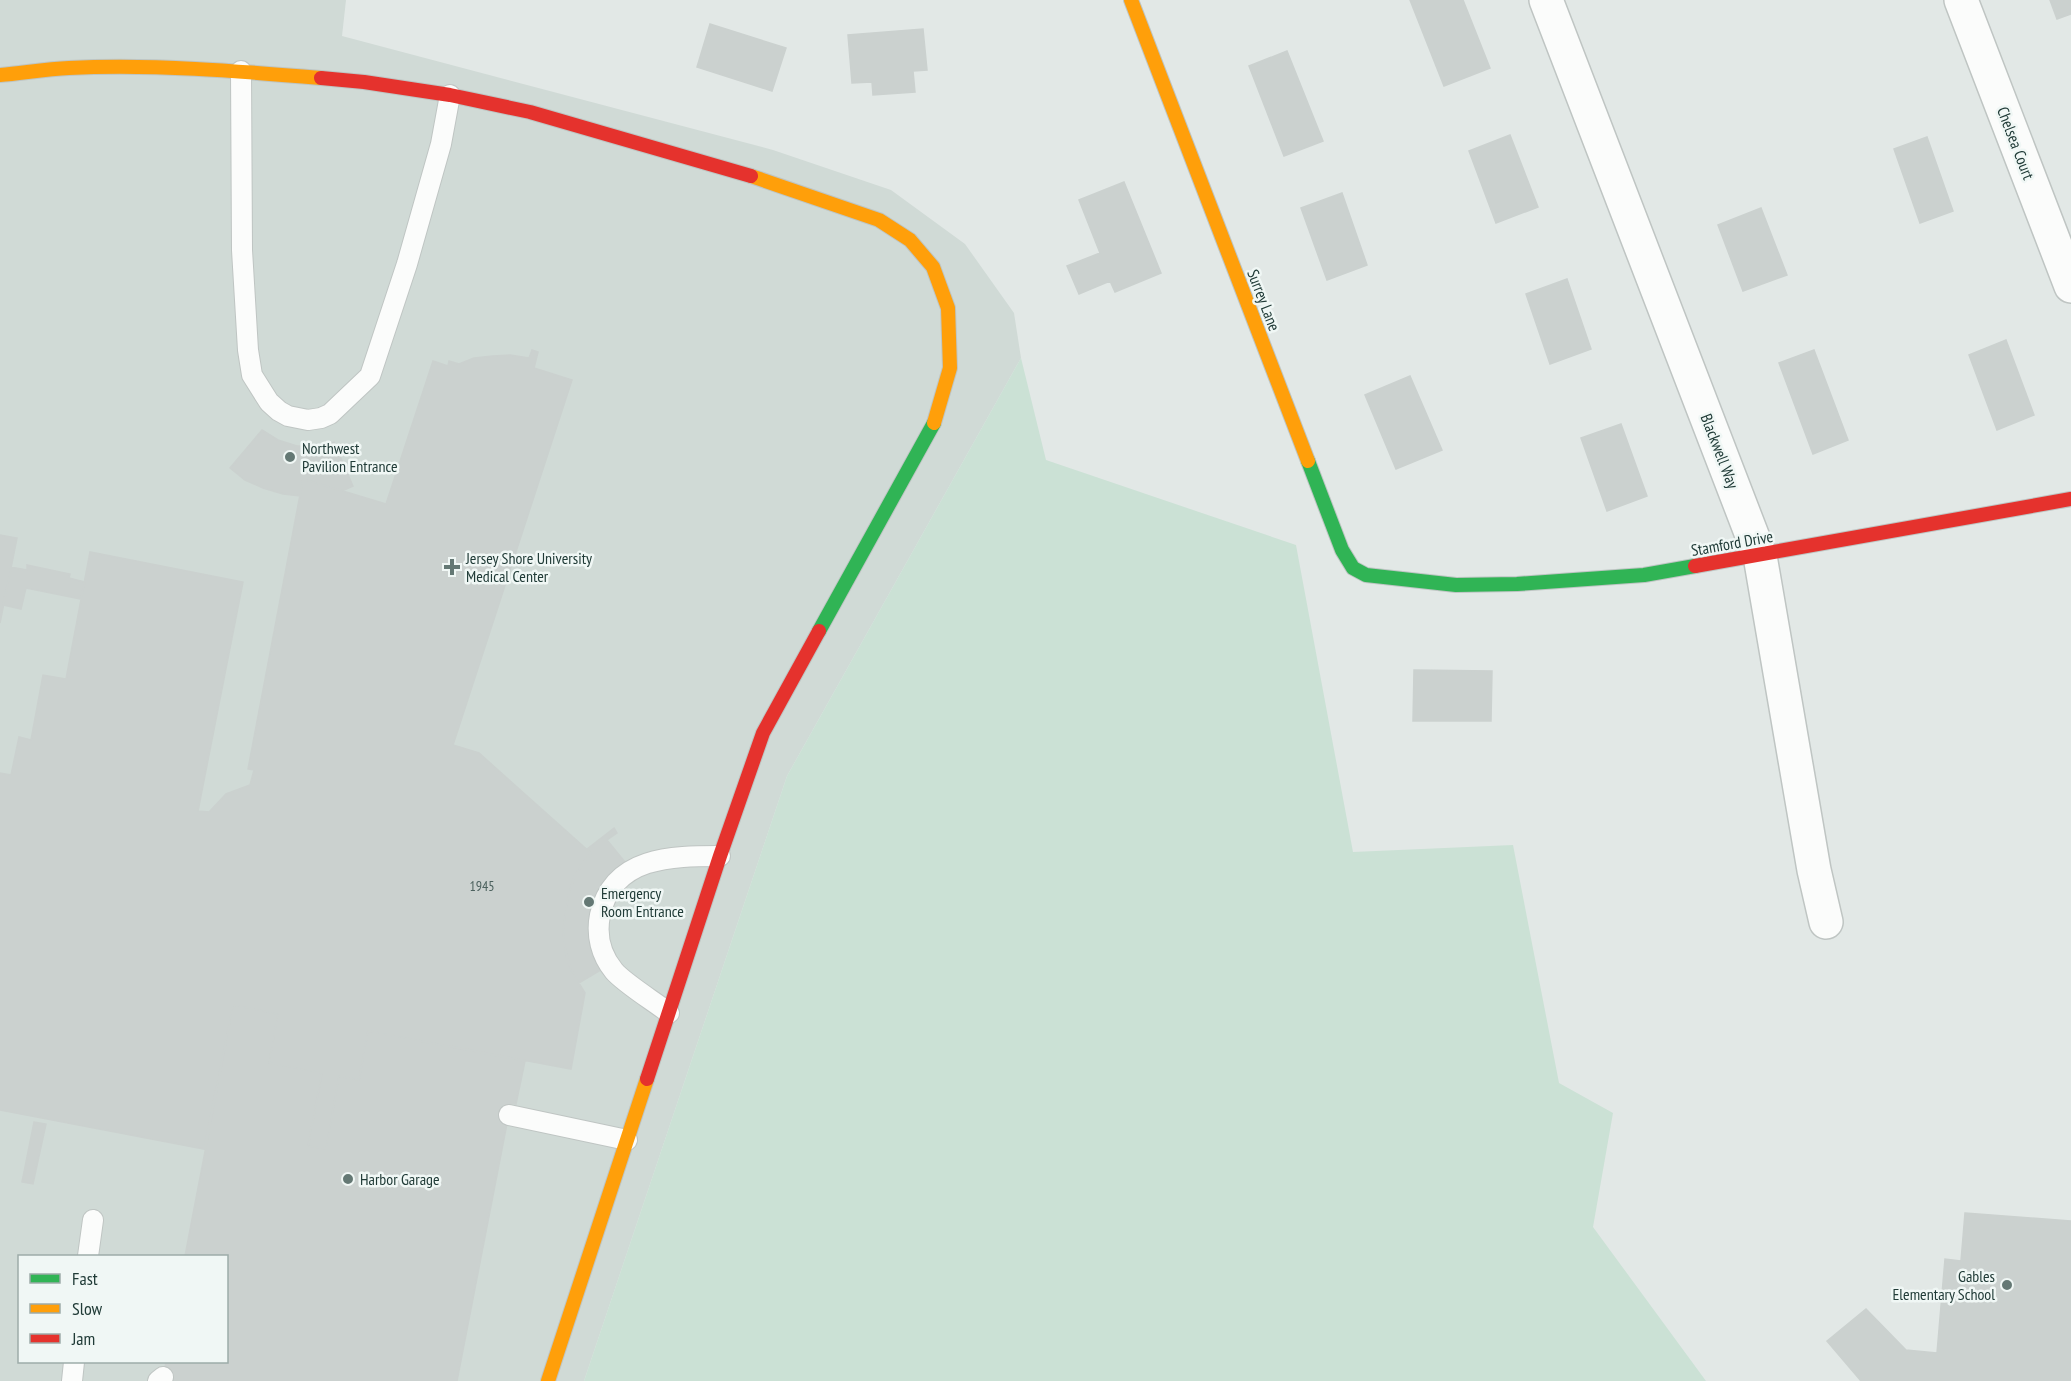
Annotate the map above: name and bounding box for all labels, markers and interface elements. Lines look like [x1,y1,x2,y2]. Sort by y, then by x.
street label: Chelsea Court [1993,104,2039,183]
street label: Surrey Lane [1243,266,1285,334]
street label: Blackwell Way [1697,411,1743,491]
place label: Northwest Pavilion Entrance [302,438,398,476]
marker: Northwest Pavilion Entrance [283,450,297,464]
street label: Stamford Drive [1690,526,1774,560]
place label: Jersey Shore University Medical Center [465,548,592,586]
marker: Jersey Shore University Medical Center [443,558,461,576]
house number: 1945 [469,877,495,895]
place label: Emergency Room Entrance [601,883,684,921]
marker: Emergency Room Entrance [582,895,596,909]
place label: Harbor Garage [360,1169,440,1189]
marker: Harbor Garage [341,1172,355,1186]
legend [18,1255,228,1363]
place label: Gables Elementary School [1892,1266,1995,1304]
text: Fast [72,1267,98,1290]
marker: Gables Elementary School [2000,1278,2014,1292]
text: Slow [72,1297,103,1320]
text: Jam [71,1327,95,1350]

